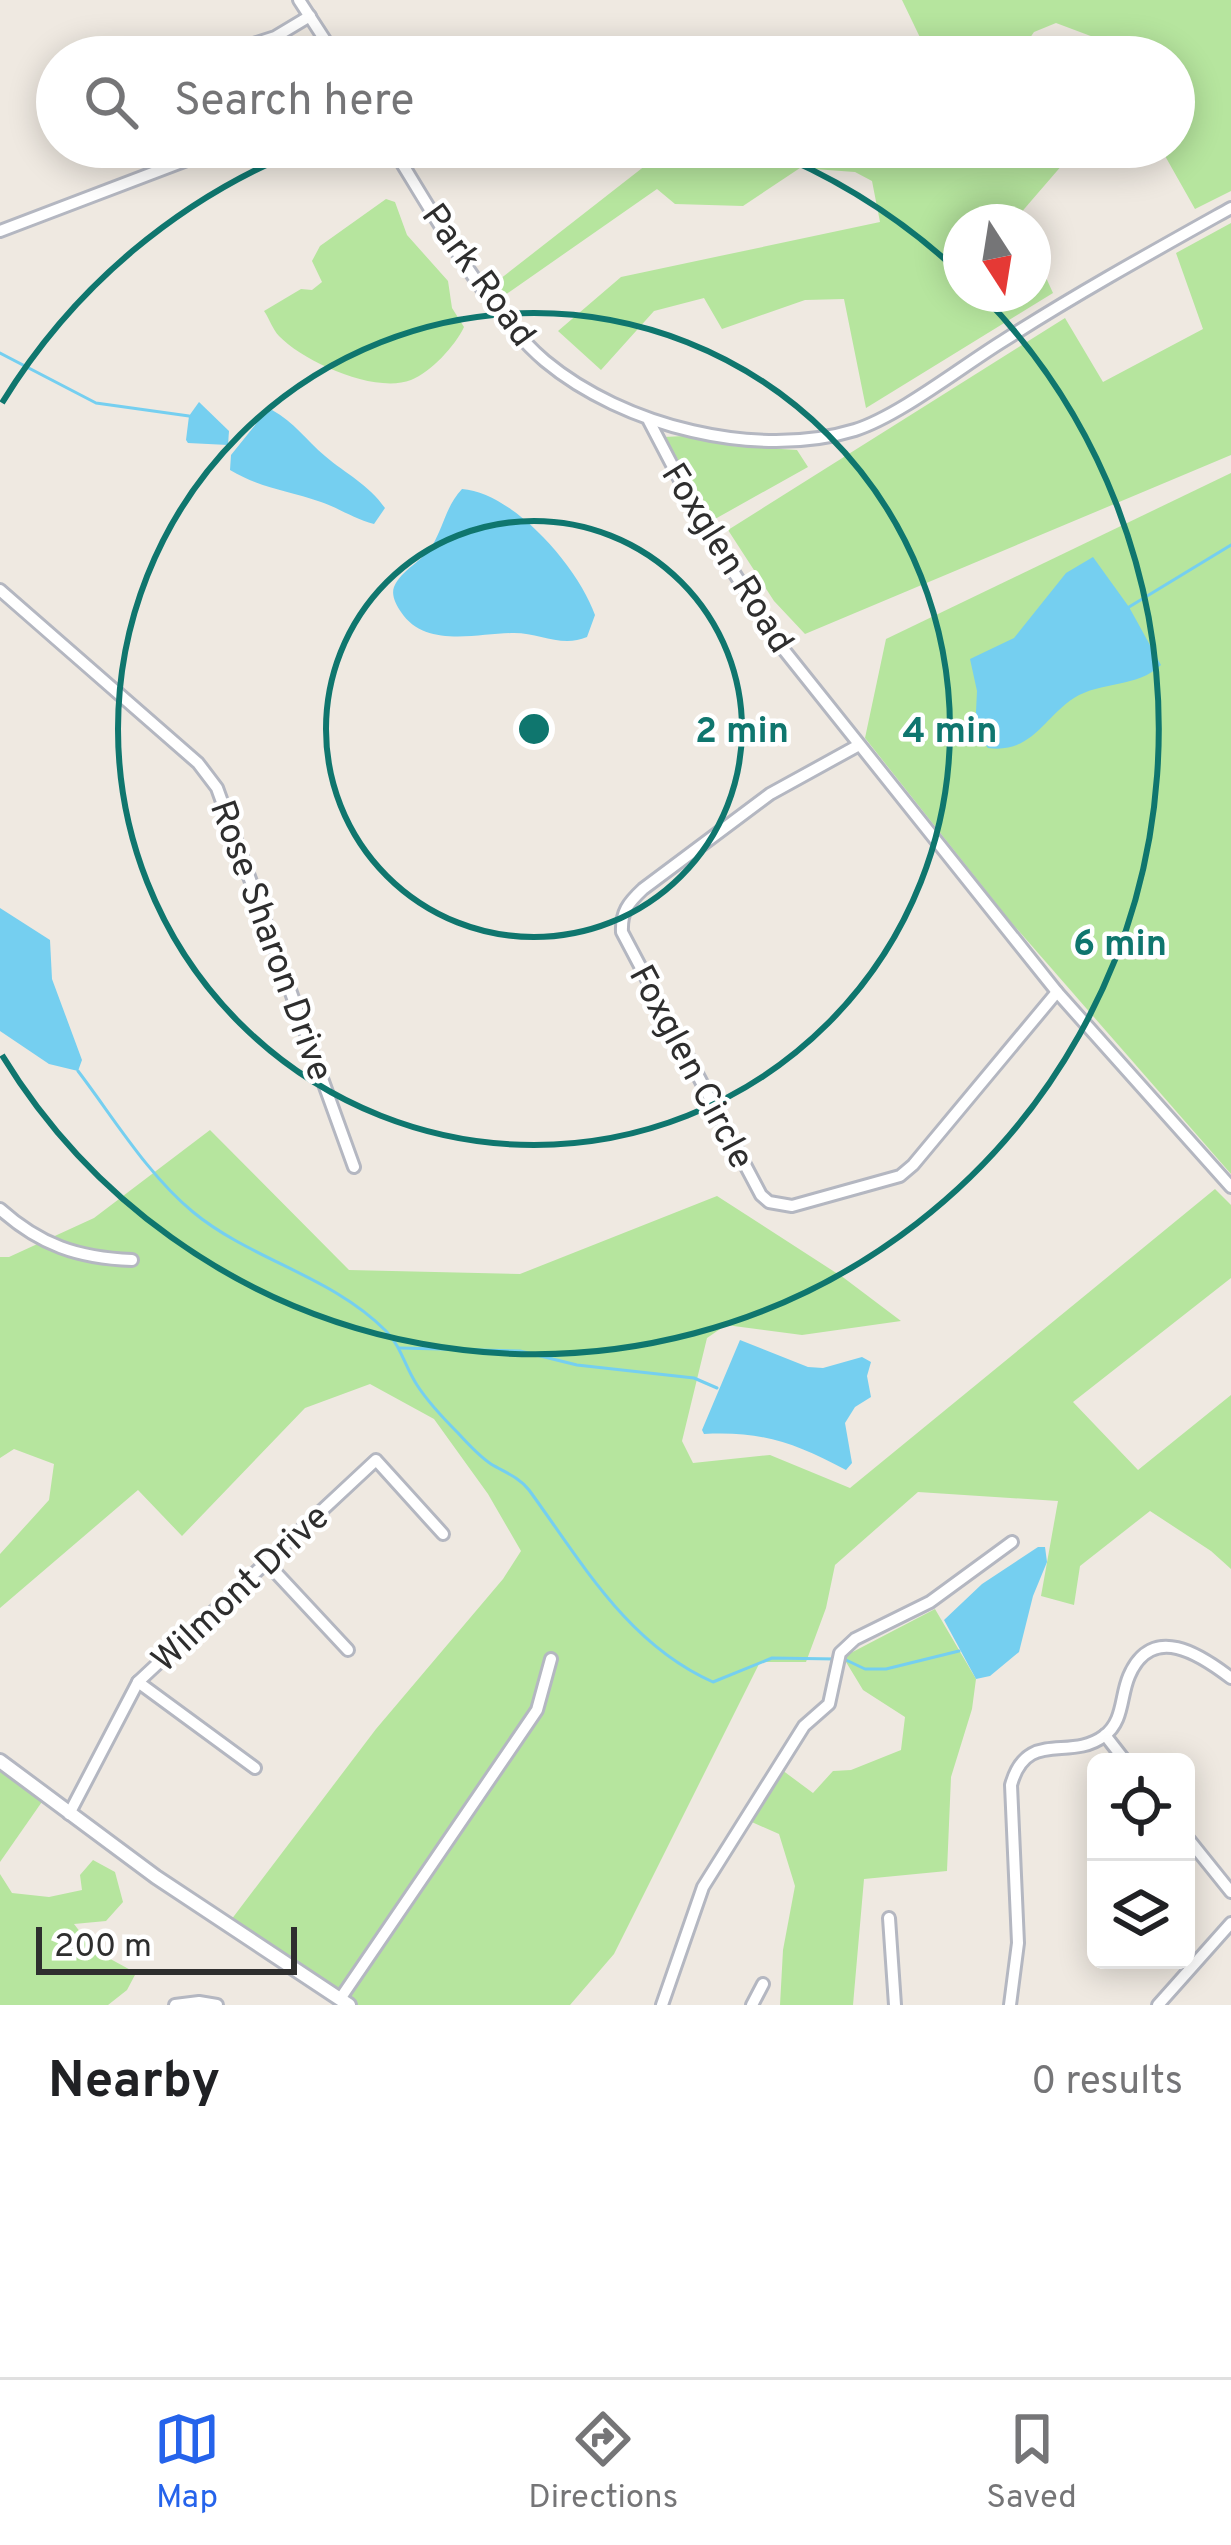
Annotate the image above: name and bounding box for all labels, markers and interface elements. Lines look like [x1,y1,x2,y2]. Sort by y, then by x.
search box [36,36,1195,168]
icon: search [78,69,144,135]
text: Search here [174,74,414,131]
street label: Park Road [409,196,544,357]
north arrow [943,204,1051,312]
street label: Foxglen Road [649,455,802,663]
centre of rings [513,708,555,750]
text: 2 min [695,710,789,756]
text: 4 min [902,710,998,756]
street label: Rose Sharon Drive [197,795,341,1088]
text: 6 min [1073,923,1167,969]
street label: Foxglen Circle [616,958,763,1178]
street label: Wilmont Drive [143,1496,340,1684]
map controls [1087,1753,1195,1969]
button: locate [1087,1753,1195,1861]
button: layers [1087,1861,1195,1969]
scale bar [36,1921,297,1974]
text: 200 m [54,1927,152,1969]
text: Nearby [48,2051,220,2116]
text: 0 results [1031,2059,1183,2108]
tab: Map [154,2406,220,2520]
tab: Directions [528,2406,678,2520]
tab: Saved [986,2406,1077,2520]

